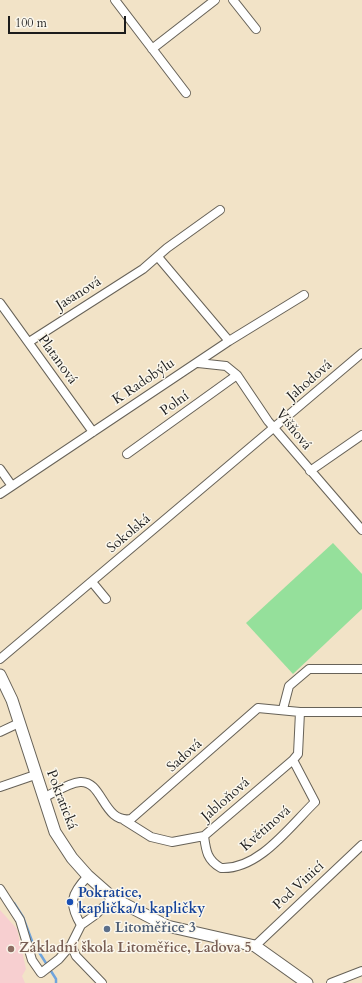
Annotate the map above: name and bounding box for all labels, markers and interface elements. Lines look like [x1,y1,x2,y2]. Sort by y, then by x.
scale bar [10,8,128,34]
text: 100 m [15,15,47,31]
street label: Jasanová [53,274,105,314]
street label: Platanová [33,332,81,388]
street label: K Radobýlu [110,355,178,409]
street label: Jahodová [284,357,336,405]
street label: Polní [157,388,193,420]
street label: Višňová [272,406,314,454]
street label: Sokolská [104,511,154,557]
street label: Sadová [164,736,206,776]
street label: Pokratická [42,768,80,832]
street label: Jabloňová [199,775,253,825]
street label: Květinová [238,803,294,855]
street label: Pod Vinicí [270,858,328,914]
place label: Pokratice, kaplička/u kapličky [78,886,205,918]
marker: Pokratice, kaplička/u kapličky [65,897,75,907]
place label: Litoměřice 3 [115,921,196,937]
marker: Litoměřice 3 [102,924,112,934]
place label: Základní škola Litoměřice, Ladova 5 [19,941,252,957]
marker: Základní škola Litoměřice, Ladova 5 [6,944,16,954]

